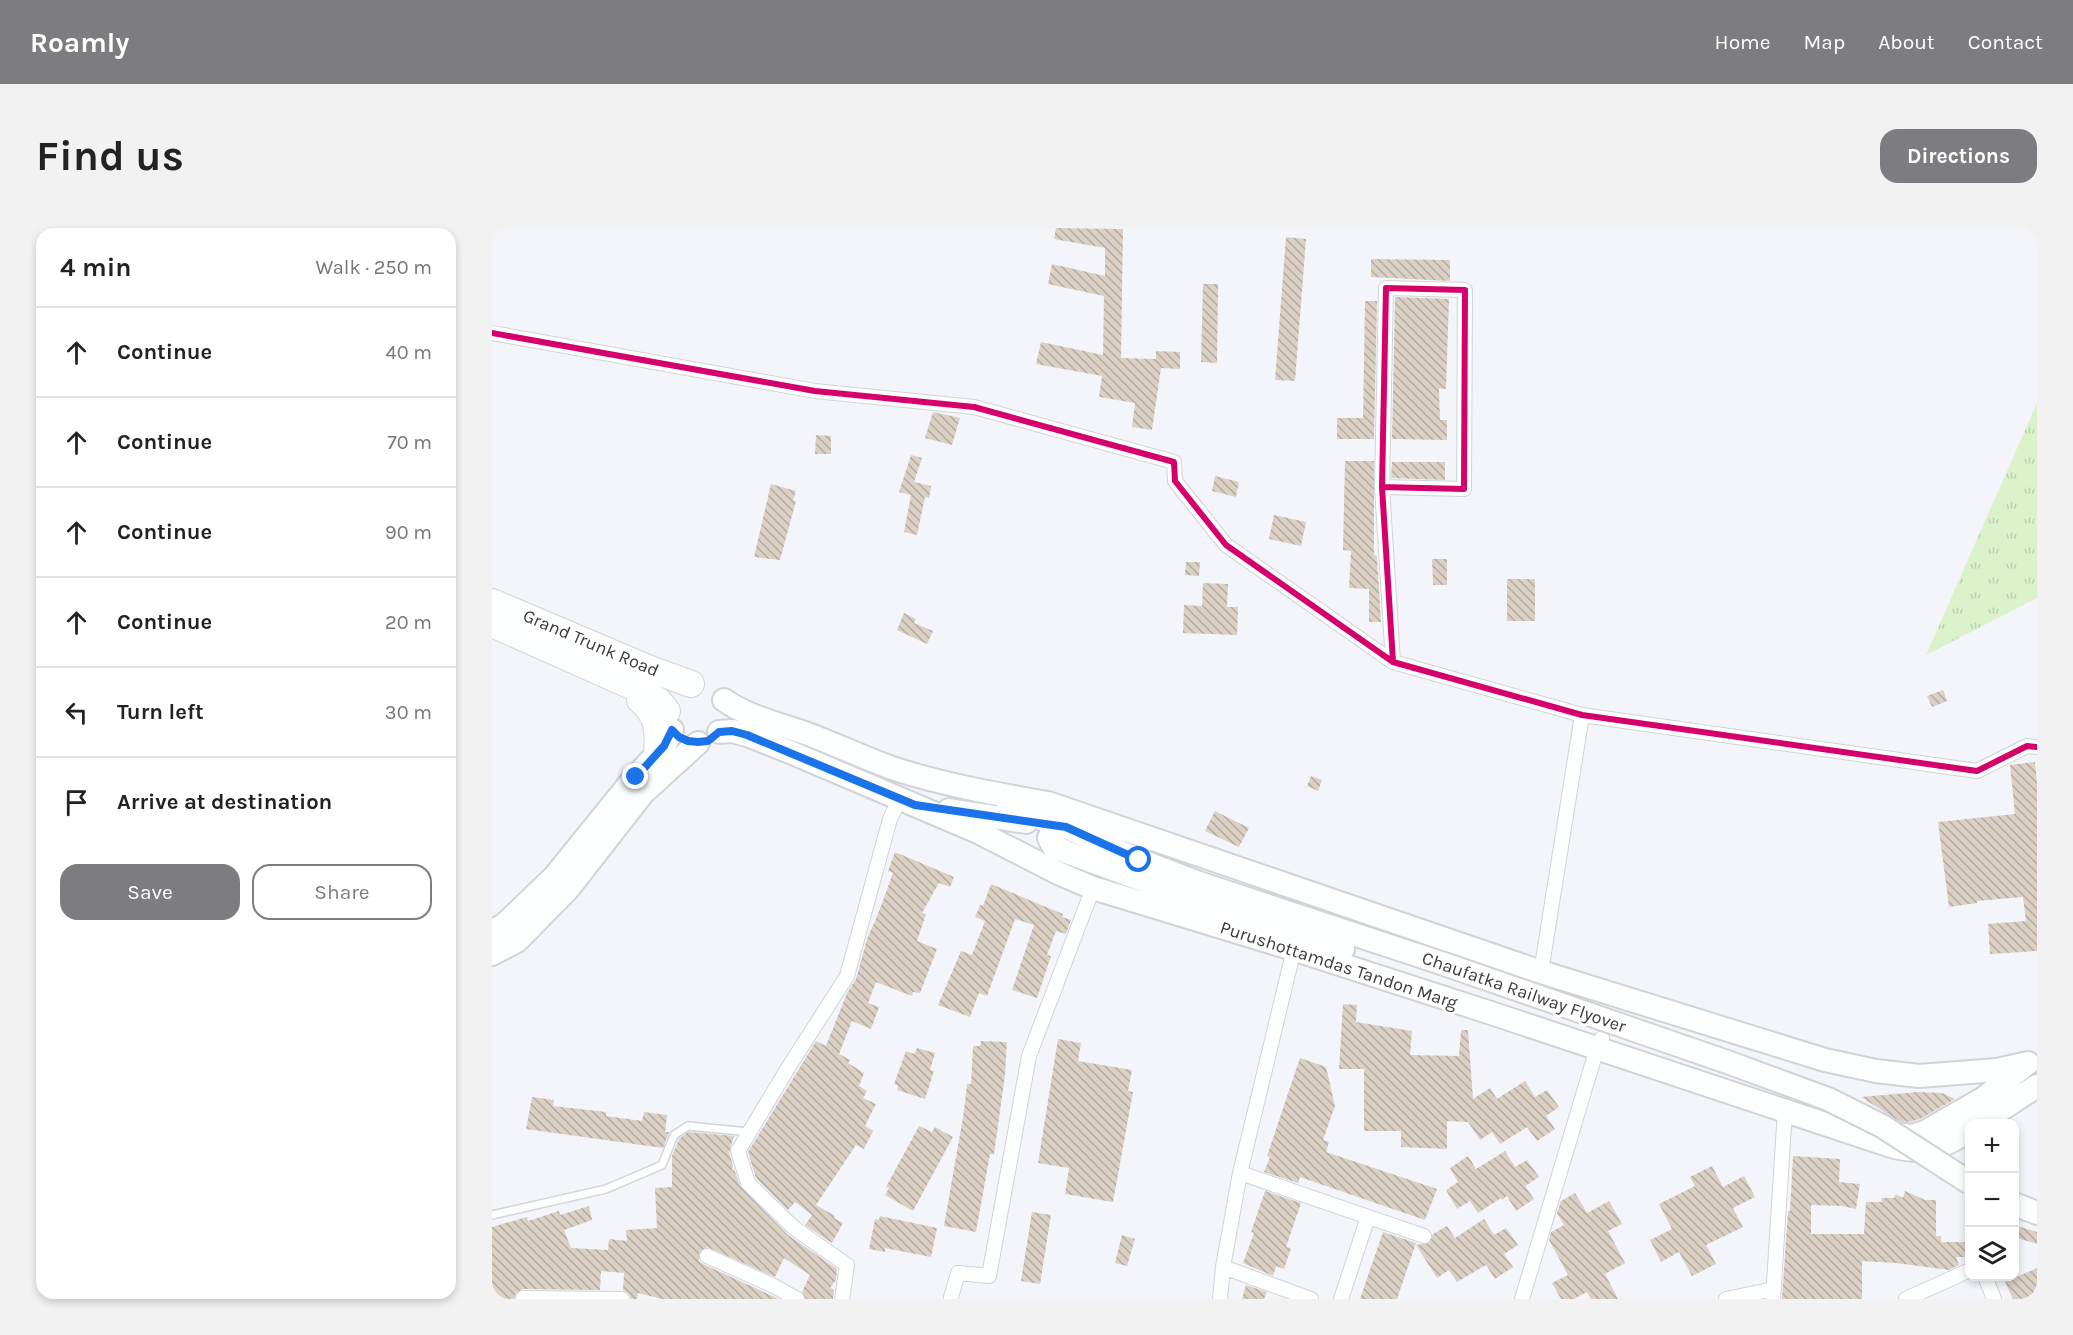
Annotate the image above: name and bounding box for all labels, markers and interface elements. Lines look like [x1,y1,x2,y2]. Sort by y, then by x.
text: Roamly [30,26,129,59]
text: Home [1715,30,1771,54]
text: Map [1804,30,1845,54]
text: About [1878,30,1935,54]
text: Contact [1968,30,2043,54]
button: Directions [1880,129,2037,183]
text: Find us [36,131,184,181]
text: 4 min [60,252,131,283]
text: Walk · 250 m [316,256,432,279]
icon: ahead [60,336,93,369]
text: Continue [117,339,212,365]
text: 40 m [386,341,432,364]
icon: ahead [60,426,93,459]
text: Continue [117,429,212,455]
text: 70 m [387,431,432,454]
icon: ahead [60,516,93,549]
text: Continue [117,519,212,545]
text: 90 m [385,521,432,544]
street label: Grand Trunk Road [520,604,662,682]
icon: ahead [60,606,93,639]
text: Continue [117,609,212,635]
text: 20 m [385,611,432,634]
icon: left [60,696,93,729]
text: Turn left [117,699,204,725]
text: 30 m [385,701,432,724]
route end [622,763,648,789]
icon: arrive [60,786,93,819]
text: Arrive at destination [117,789,332,815]
route start [1125,846,1151,872]
button: Save [60,864,240,920]
button: Share [252,864,432,920]
street label: Purushottamdas Tandon Marg [1217,916,1461,1014]
street label: Chaufatka Railway Flyover [1419,947,1629,1037]
map controls [1965,1119,2019,1281]
button: + [1965,1119,2019,1173]
button: − [1965,1173,2019,1227]
button: layers [1965,1227,2019,1281]

